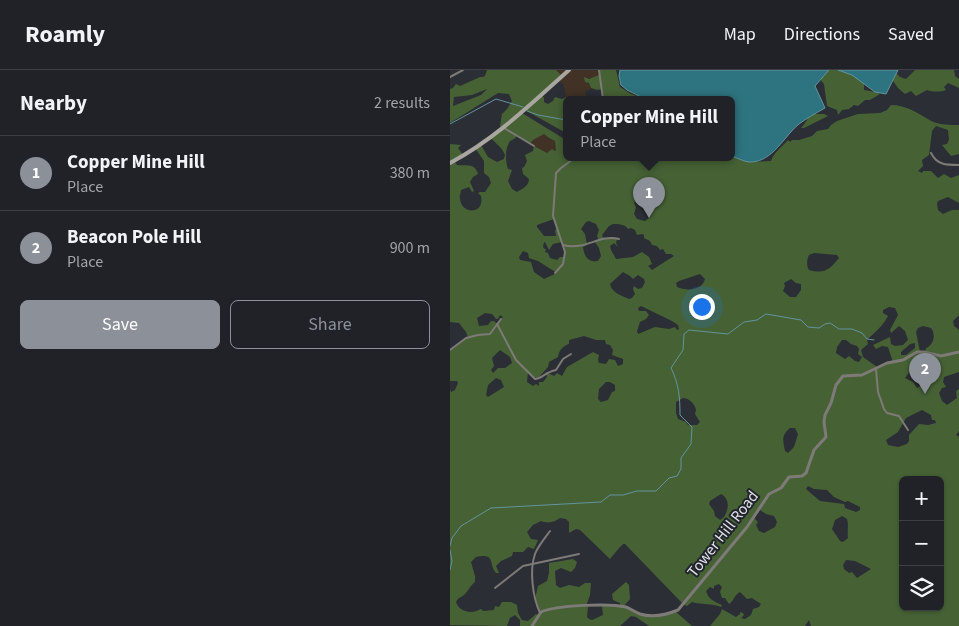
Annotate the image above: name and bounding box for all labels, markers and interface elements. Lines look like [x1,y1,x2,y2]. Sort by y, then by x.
text: Roamly [25,17,105,52]
text: Map [724,22,756,47]
text: Directions [784,22,860,47]
text: Saved [888,22,934,47]
text: Nearby [20,88,87,118]
text: 2 results [374,92,430,114]
popup [563,96,735,161]
text: Copper Mine Hill [580,104,718,131]
text: Place [580,131,616,153]
text: Copper Mine Hill [67,149,205,176]
text: 1 [32,162,40,184]
text: 380 m [390,162,430,184]
text: Place [67,176,103,198]
pin: 1 [633,177,665,218]
text: Beacon Pole Hill [67,224,201,251]
text: 2 [32,237,40,259]
text: 900 m [390,237,430,259]
text: Place [67,251,103,273]
your location [689,294,715,320]
button: Save [20,300,220,349]
button: Share [230,300,430,349]
pin: 2 [909,353,941,394]
map controls [899,476,944,611]
button: + [899,476,944,521]
street label: Tower Hill Road [682,486,764,582]
button: − [899,521,944,566]
button: layers [899,566,944,611]

